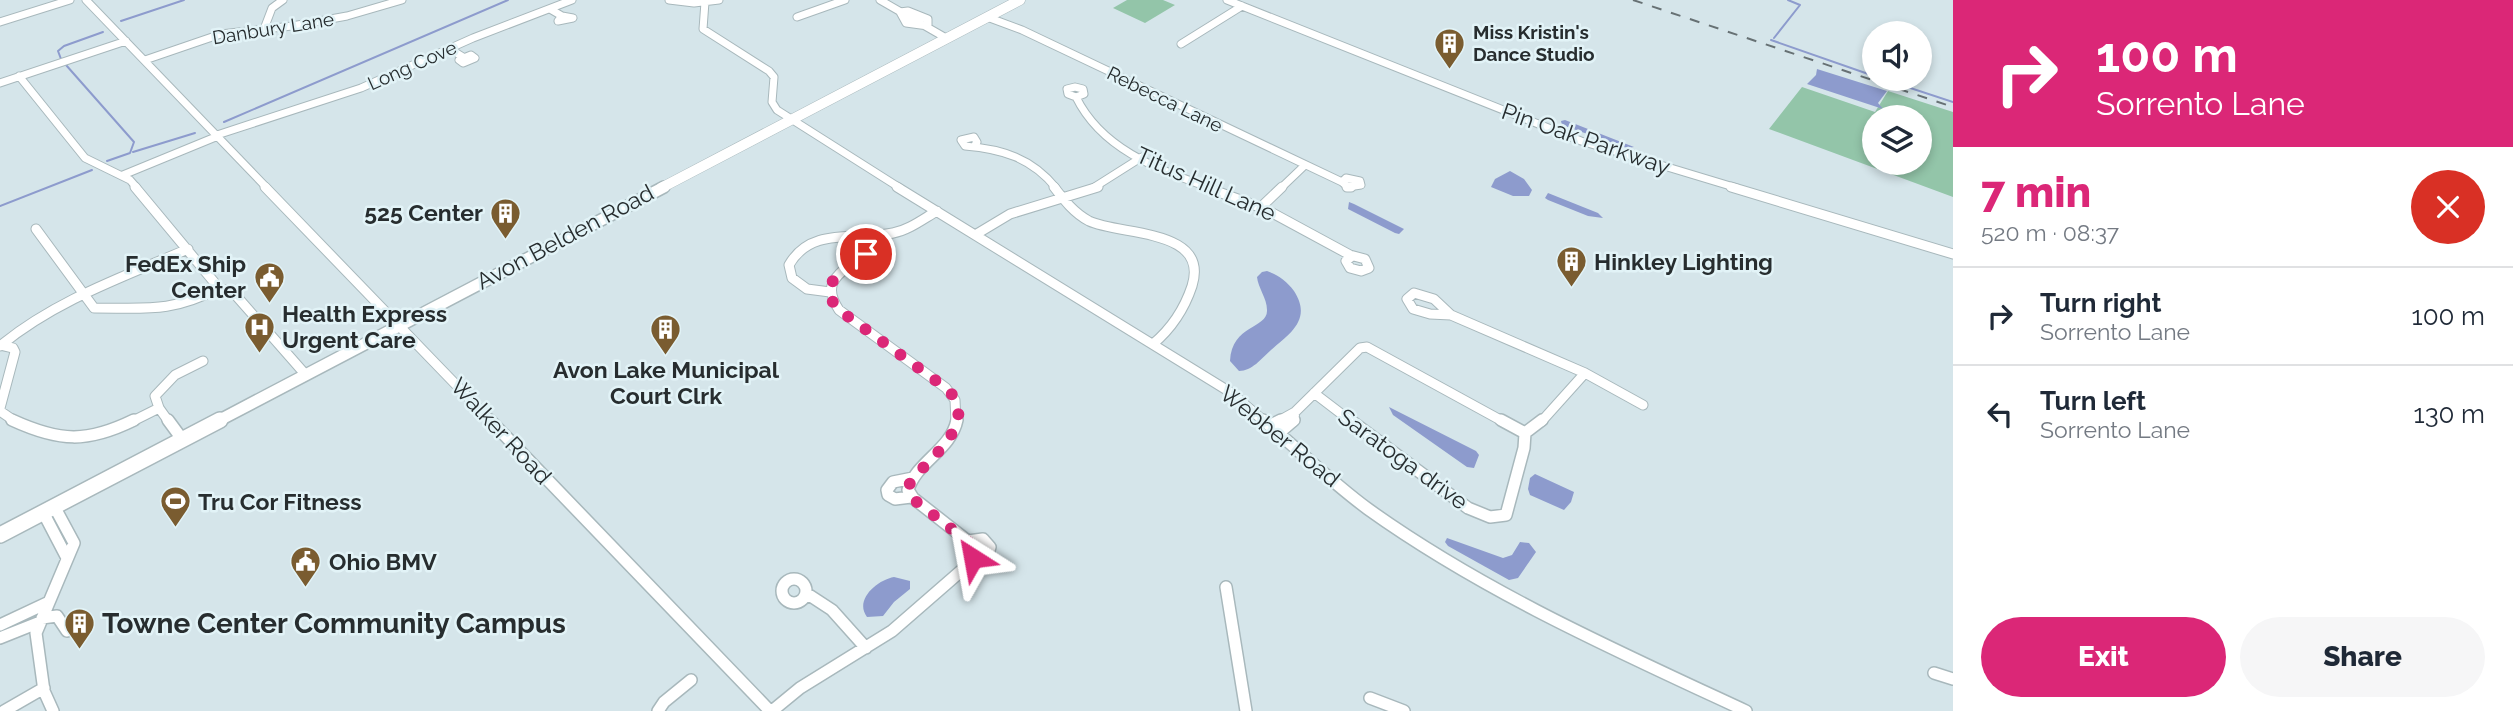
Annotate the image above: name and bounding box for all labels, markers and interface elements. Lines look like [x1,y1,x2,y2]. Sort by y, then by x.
street label: Danbury Lane [211,8,335,48]
place label: Miss Kristin's Dance Studio [1473,21,1595,65]
map controls [1862,21,1932,175]
button: sound [1862,21,1932,91]
building icon: Miss Kristin's Dance Studio [1433,26,1467,70]
text: 100 m [2096,26,2238,83]
icon: right [1981,28,2072,119]
street label: Long Cove [364,36,460,94]
street label: Rebecca Lane [1104,62,1226,136]
text: Sorrento Lane [2096,85,2305,122]
street label: Pin Oak Parkway [1498,97,1674,180]
button: layers [1862,105,1932,175]
street label: Titus Hill Lane [1132,141,1280,226]
text: 7 min [1981,168,2091,217]
button: close [2411,170,2485,244]
street label: Avon Belden Road [471,178,658,295]
building icon: 525 Center [489,196,523,240]
place label: 525 Center [364,199,483,226]
text: 520 m · 08:37 [1981,219,2119,246]
pin [836,224,896,284]
icon: arrive [847,235,885,273]
building icon: Hinkley Lighting [1554,245,1588,289]
place label: Hinkley Lighting [1594,248,1773,275]
place label: FedEx Ship Center [125,250,246,303]
public building icon: FedEx Ship Center [252,260,286,304]
text: Turn right [2040,288,2161,318]
icon: right [1981,297,2019,335]
place label: Health Express Urgent Care [282,300,447,353]
text: 100 m [2412,301,2485,331]
hospital icon: Health Express Urgent Care [242,310,276,354]
building icon: Avon Lake Municipal Court Clrk [649,312,683,356]
text: Sorrento Lane [2040,318,2190,345]
place label: Avon Lake Municipal Court Clrk [553,356,780,409]
street label: Walker Road [445,372,557,489]
street label: Webber Road [1215,379,1346,492]
text: Turn left [2040,386,2146,416]
icon: left [1981,395,2019,433]
text: 130 m [2414,399,2485,429]
street label: Saratoga drive [1333,403,1473,515]
text: Sorrento Lane [2040,416,2190,443]
sports icon: Tru Cor Fitness [158,485,192,529]
place label: Tru Cor Fitness [198,488,362,515]
position arrow [936,521,1010,595]
public building icon: Ohio BMV [289,545,323,589]
place label: Ohio BMV [329,548,437,575]
building icon: Towne Center Community Campus [62,606,96,650]
place label: Towne Center Community Campus [102,607,566,640]
button: Exit [1981,617,2226,697]
button: Share [2240,617,2485,697]

